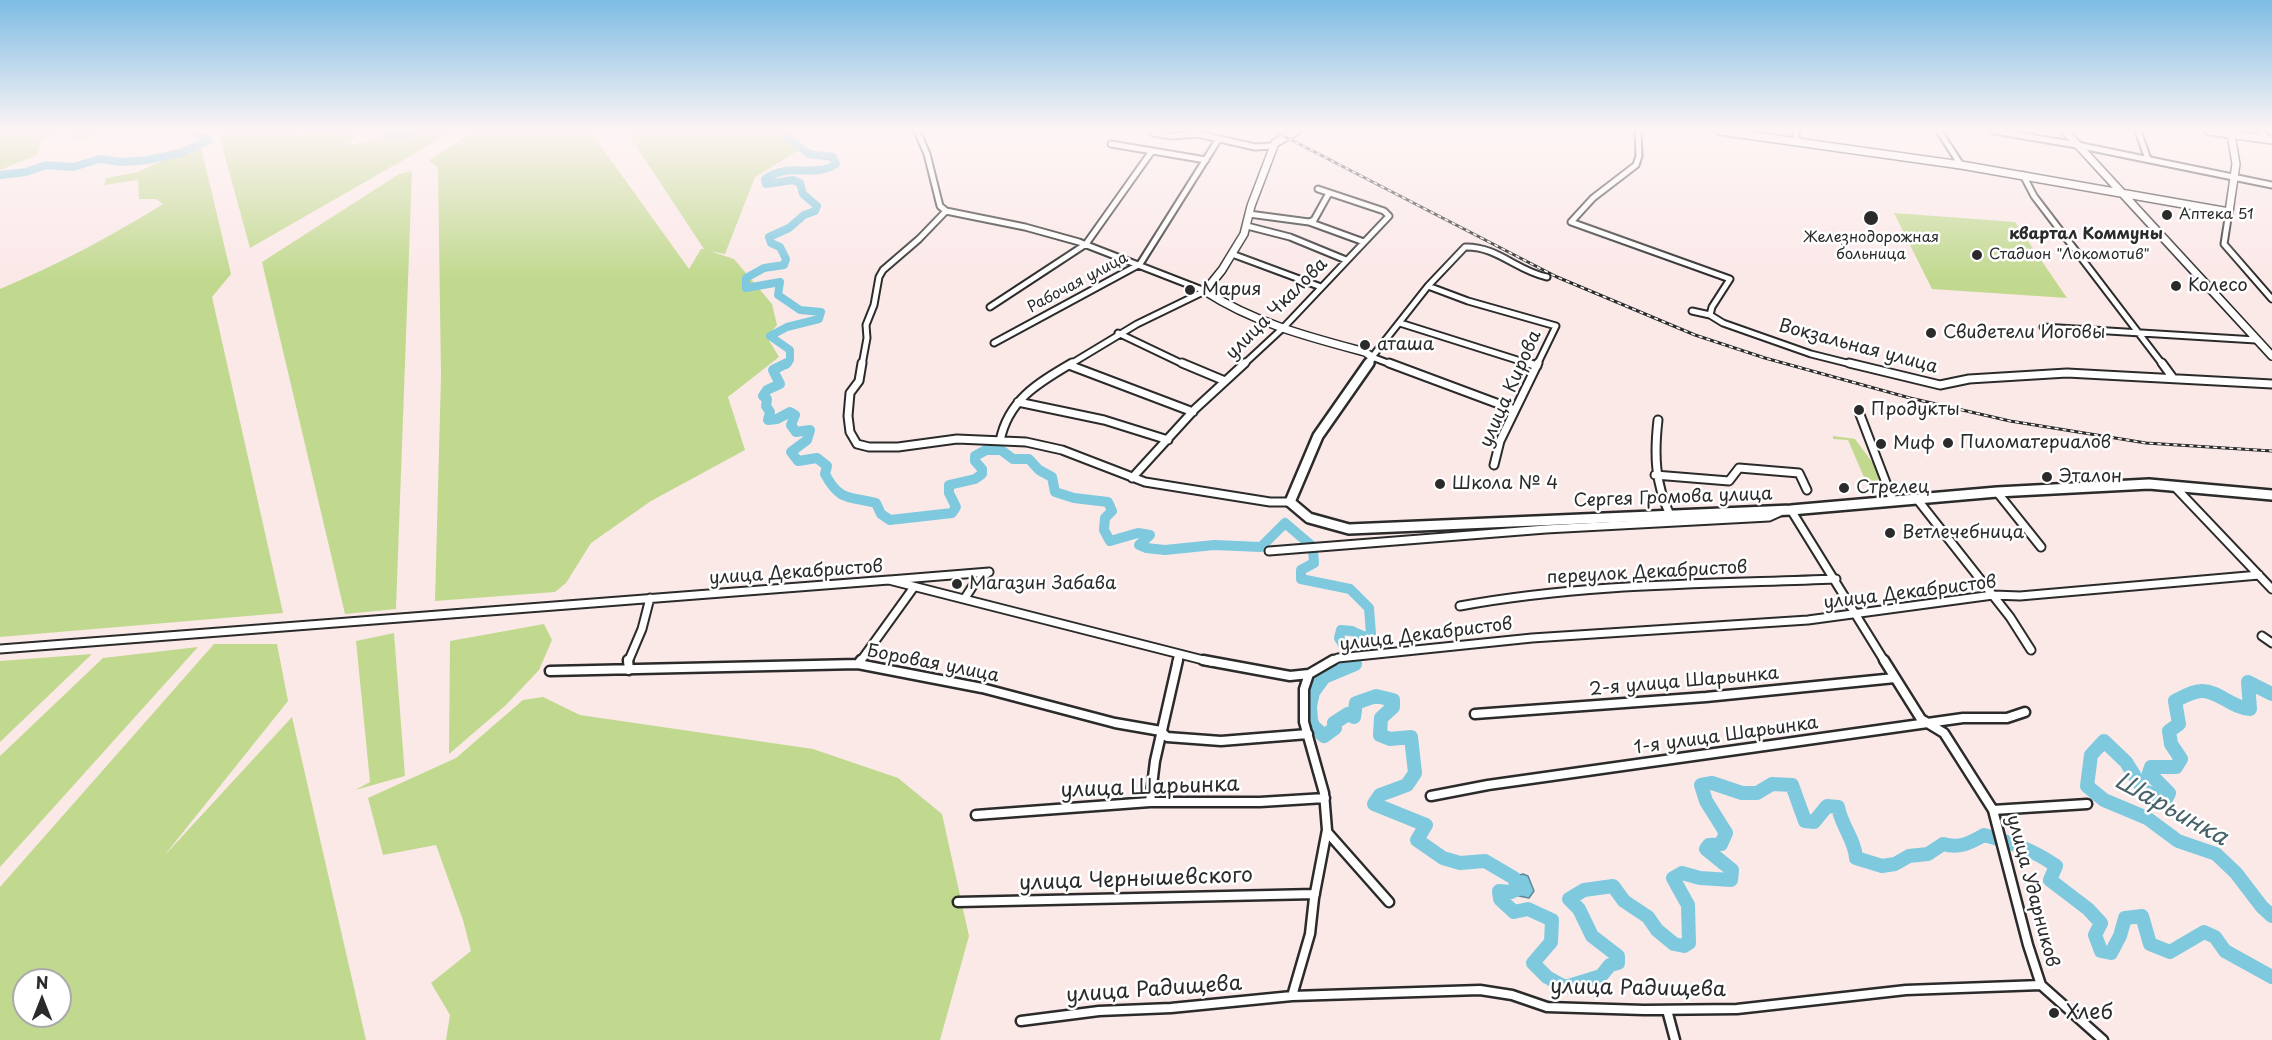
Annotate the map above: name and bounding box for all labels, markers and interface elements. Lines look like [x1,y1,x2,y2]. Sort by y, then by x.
place label: Аптека 51 [2179,206,2254,224]
marker: Аптека 51 [2160,208,2174,222]
marker: Железнодорожная больница [1862,209,1880,227]
district label: квартал Коммуны [2009,225,2163,245]
place label: Железнодорожная больница [1803,229,1939,264]
place label: Стадион "Локомотив" [1989,246,2150,264]
marker: Стадион "Локомотив" [1970,248,1984,262]
street label: Рабочая улица [1025,249,1131,317]
street label: улица Чкалова [1222,254,1332,364]
place label: Колесо [2188,275,2248,297]
place label: Мария [1202,279,1261,301]
marker: Колесо [2169,279,2183,293]
marker: Мария [1183,283,1197,297]
street label: Вокзальная улица [1776,315,1940,379]
place label: Свидетели Иоговы [1943,322,2106,344]
marker: Свидетели Иоговы [1924,326,1938,340]
street label: улица Кирова [1476,327,1546,451]
place label: аташа [1377,334,1434,356]
marker: аташа [1358,338,1372,352]
place label: Продукты [1871,399,1960,421]
marker: Продукты [1852,403,1866,417]
place label: Пиломатериалов [1960,432,2111,454]
place label: Миф [1893,433,1935,455]
marker: Пиломатериалов [1941,436,1955,450]
marker: Миф [1874,437,1888,451]
place label: Эталон [2059,466,2122,488]
marker: Эталон [2040,470,2054,484]
place label: Школа № 4 [1452,473,1558,495]
marker: Школа № 4 [1433,477,1447,491]
place label: Стрелец [1856,477,1929,499]
marker: Стрелец [1837,481,1851,495]
street label: Сергея Громова улица [1573,484,1773,512]
place label: Ветлечебница [1902,522,2024,544]
marker: Ветлечебница [1883,526,1897,540]
street label: улица Декабристов [708,556,884,590]
street label: переулок Декабристов [1546,557,1748,589]
street label: улица Декабристов [1822,572,1998,614]
place label: Магазин Забава [969,573,1116,595]
marker: Магазин Забава [950,577,964,591]
street label: улица Декабристов [1338,614,1514,656]
street label: Боровая улица [865,641,1001,687]
street label: 2-я улица Шарьинка [1588,663,1780,701]
street label: 1-я улица Шарьинка [1633,712,1819,760]
water label: Шарьинка [2109,767,2233,853]
street label: улица Шарьинка [1060,772,1240,804]
street label: улица Ударников [2001,813,2063,969]
street label: улица Чернышевского [1019,863,1253,897]
north arrow [12,968,72,1028]
text: N [36,970,48,994]
street label: улица Радищева [1065,971,1243,1009]
street label: улица Радищева [1550,975,1726,1003]
place label: Хлеб [2066,1000,2113,1026]
marker: Хлеб [2047,1006,2061,1020]

